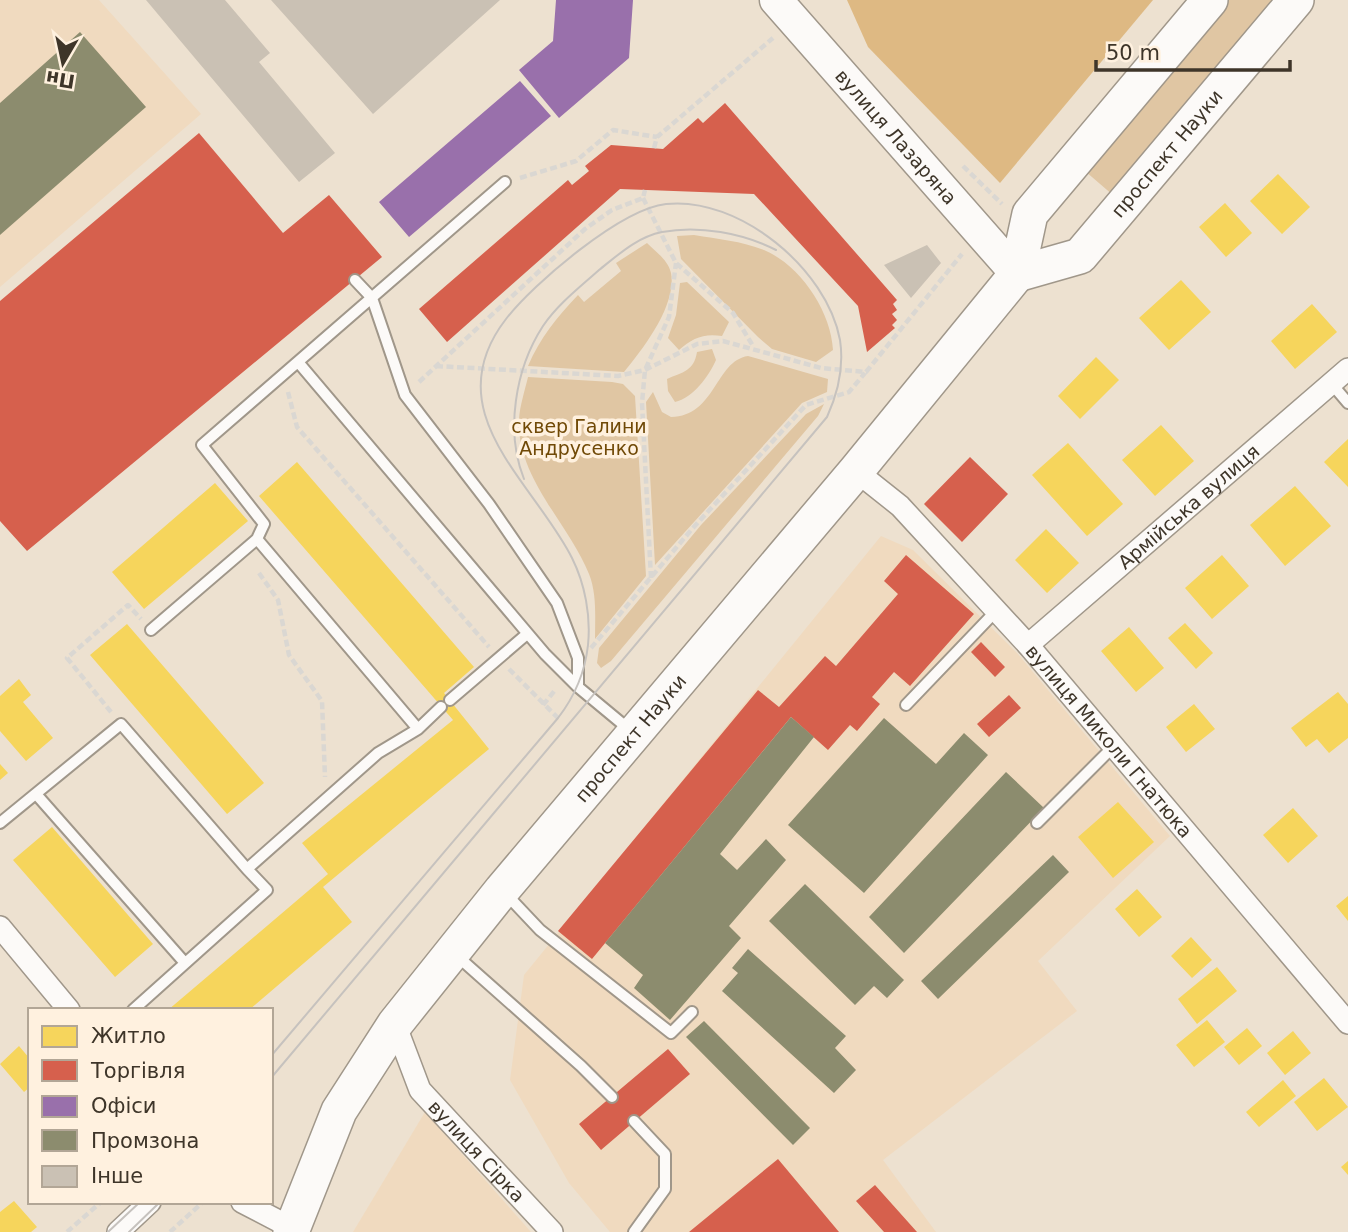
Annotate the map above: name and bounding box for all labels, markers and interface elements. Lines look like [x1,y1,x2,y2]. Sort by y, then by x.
north arrow [28,28,98,98]
scale bar [1096,28,1290,72]
text: 50 m [1106,41,1160,65]
street label: вулиця Лазаряна [831,65,961,209]
text: Пн [44,67,76,93]
street label: проспект Науки [1107,85,1227,222]
park label: сквер Галини Андрусенко [511,415,647,459]
street label: Армійська вулиця [1113,440,1264,573]
street label: вулиця Миколи Гнатюка [1022,640,1197,842]
street label: проспект Науки [570,670,691,806]
legend [28,1008,273,1204]
text: Житло [91,1024,166,1048]
text: Торгівля [90,1059,185,1083]
text: Офіси [91,1094,157,1118]
street label: вулиця Сірка [424,1096,530,1207]
text: Промзона [91,1129,199,1153]
text: Інше [91,1164,143,1188]

